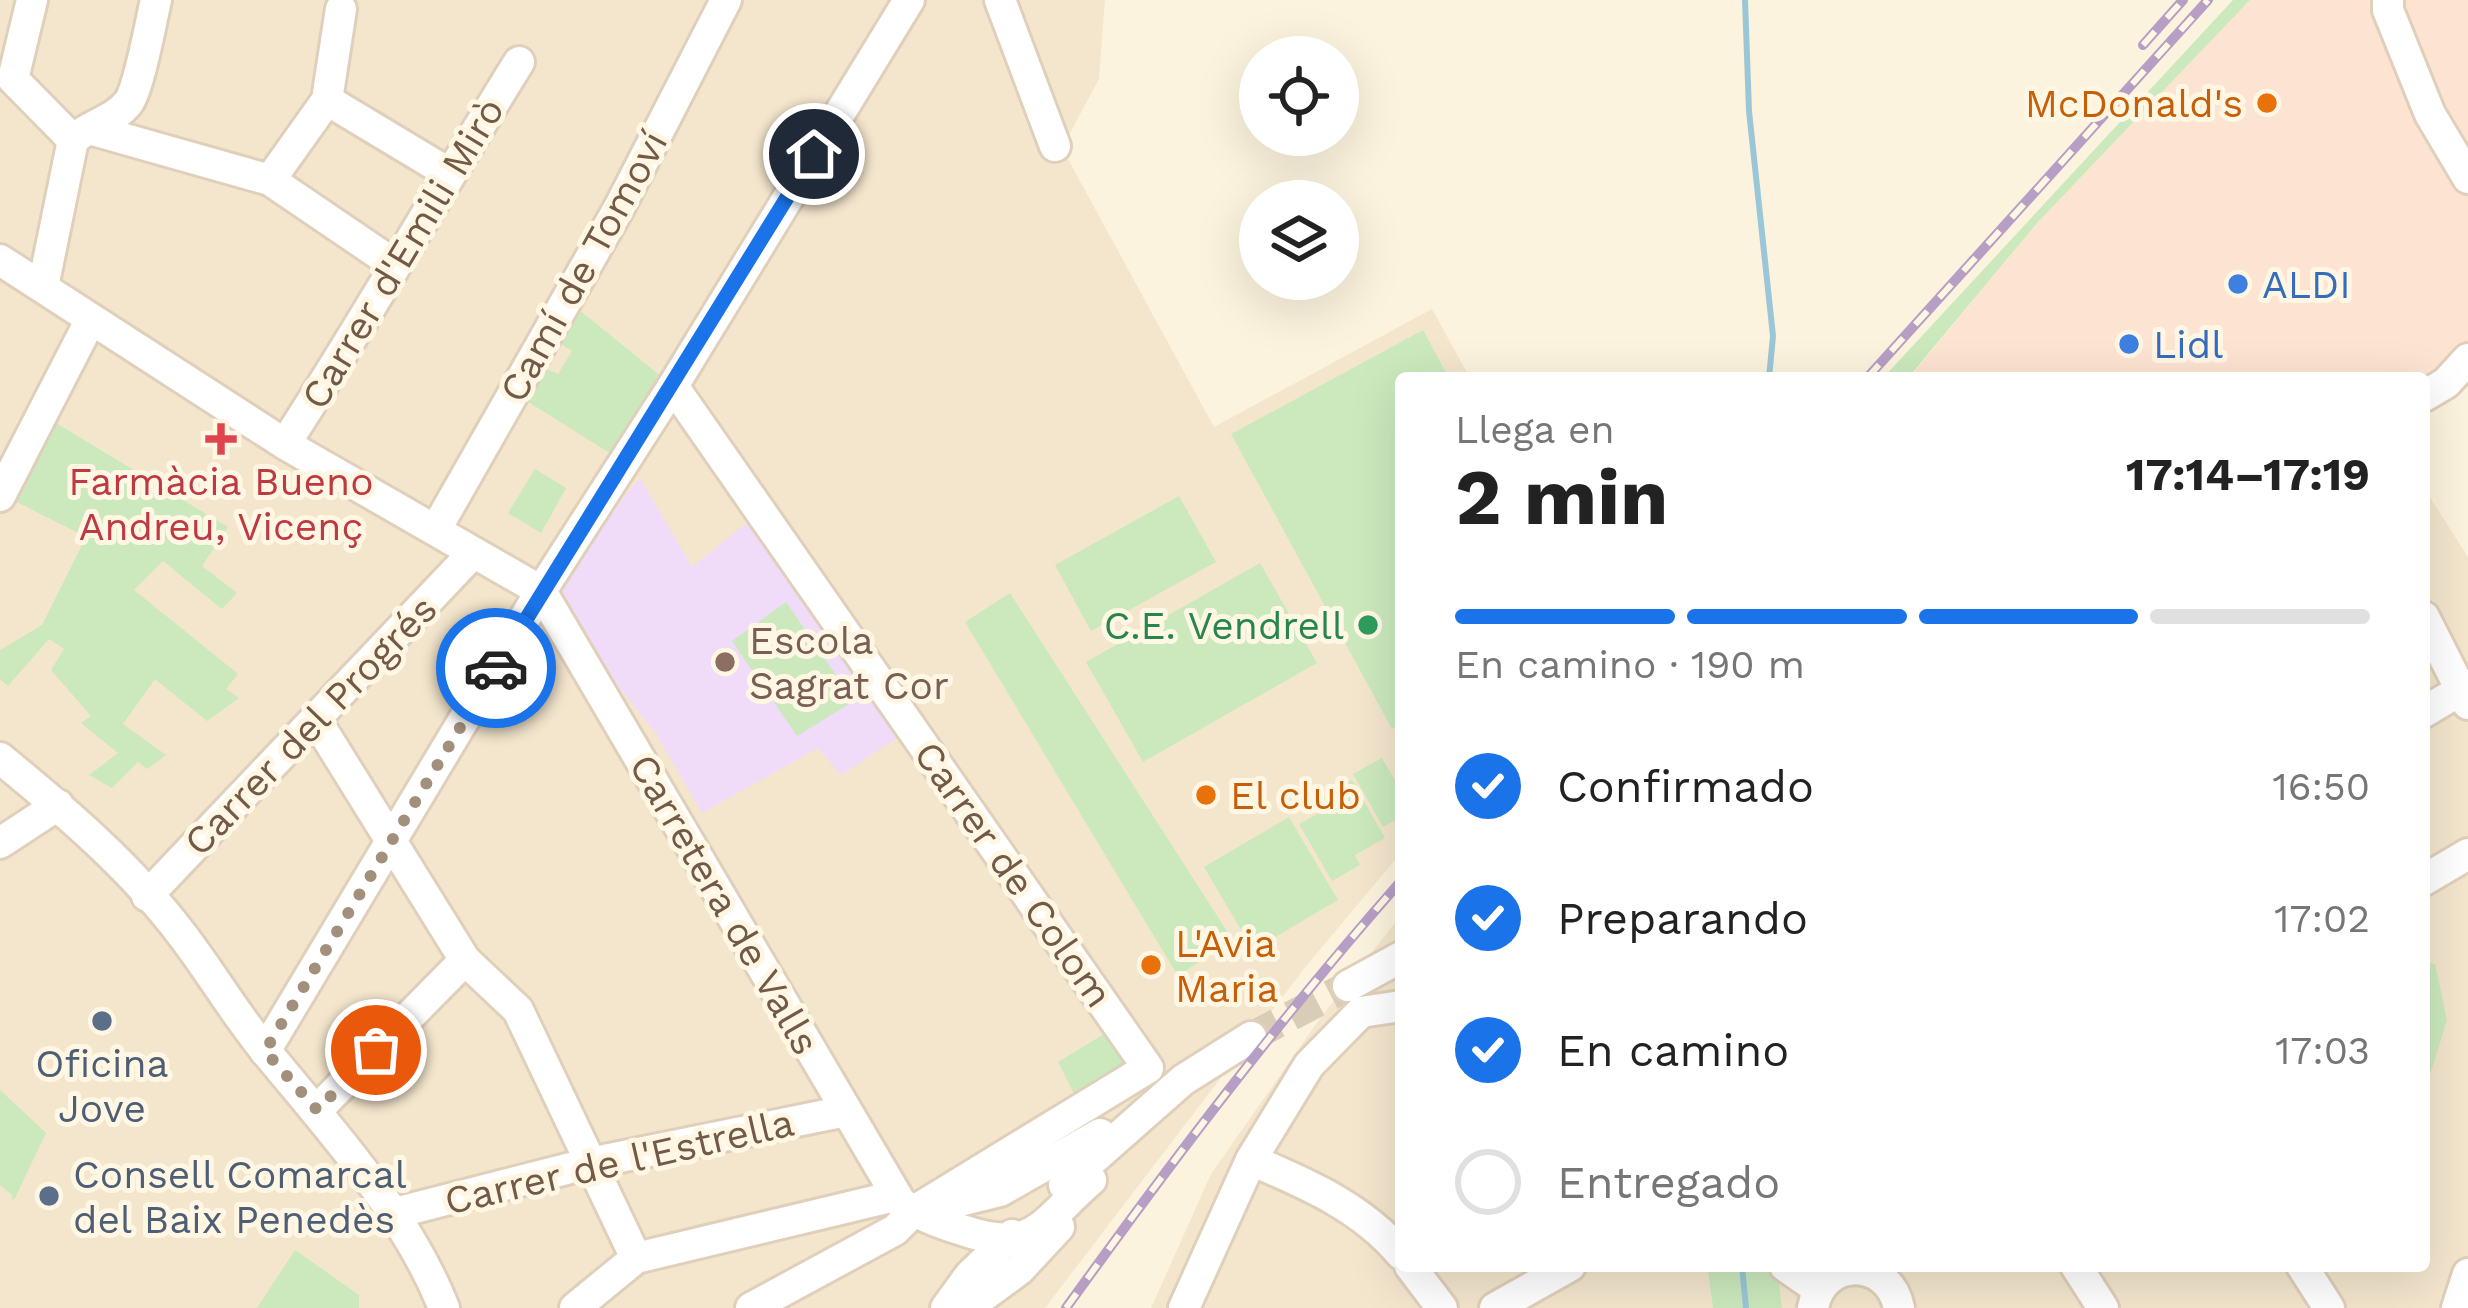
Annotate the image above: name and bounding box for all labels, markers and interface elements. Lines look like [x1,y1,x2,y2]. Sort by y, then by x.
map controls [1239,36,1359,300]
button: locate [1239,36,1359,156]
place label: McDonald's [2025,81,2243,126]
street label: Carrer d'Emili Mirò [292,90,513,417]
marker: McDonald's [2254,90,2280,116]
pin [763,103,865,205]
icon: home [781,121,847,187]
street label: Camí de Tomoví [490,123,677,410]
button: layers [1239,180,1359,300]
place label: ALDI [2262,262,2351,307]
marker: ALDI [2225,271,2251,297]
place label: Lidl [2153,322,2223,367]
marker: Lidl [2116,331,2142,357]
text: Llega en [1455,407,1615,452]
marker: Farmàcia Bueno Andreu, Vicenç [208,426,234,452]
text: 17:14–17:19 [2126,448,2370,501]
text: 2 min [1455,451,1668,543]
place label: Farmàcia Bueno Andreu, Vicenç [68,459,374,549]
street label: Carrer del Progrés [175,586,446,864]
place label: C.E. Vendrell [1104,603,1344,648]
courier [436,608,556,728]
marker: C.E. Vendrell [1355,612,1381,638]
place label: Escola Sagrat Cor [749,618,949,708]
icon: car [463,635,529,701]
text: En camino · 190 m [1455,642,1805,687]
marker: Escola Sagrat Cor [712,649,738,675]
street label: Carrer de Colom [905,733,1122,1016]
street label: Carretera de Valls [620,746,829,1062]
icon: check [1455,753,1521,819]
text: Confirmado [1557,760,1814,813]
text: 16:50 [2273,764,2370,809]
place label: El club [1230,773,1361,818]
marker: El club [1193,782,1219,808]
icon: check [1455,885,1521,951]
text: Preparando [1557,892,1808,945]
text: 17:02 [2274,896,2370,941]
place label: L'Avia Maria [1175,921,1279,1011]
marker: L'Avia Maria [1138,952,1164,978]
pin [325,999,427,1101]
marker: Oficina Jove [89,1008,115,1034]
icon: bag [343,1017,409,1083]
icon: check [1455,1017,1521,1083]
text: En camino [1557,1024,1789,1077]
text: 17:03 [2275,1028,2370,1073]
place label: Oficina Jove [35,1041,169,1131]
street label: Carrer de l'Estrella [440,1099,798,1224]
place label: Consell Comarcal del Baix Penedès [73,1152,407,1242]
text: Entregado [1557,1156,1780,1209]
marker: Consell Comarcal del Baix Penedès [36,1183,62,1209]

